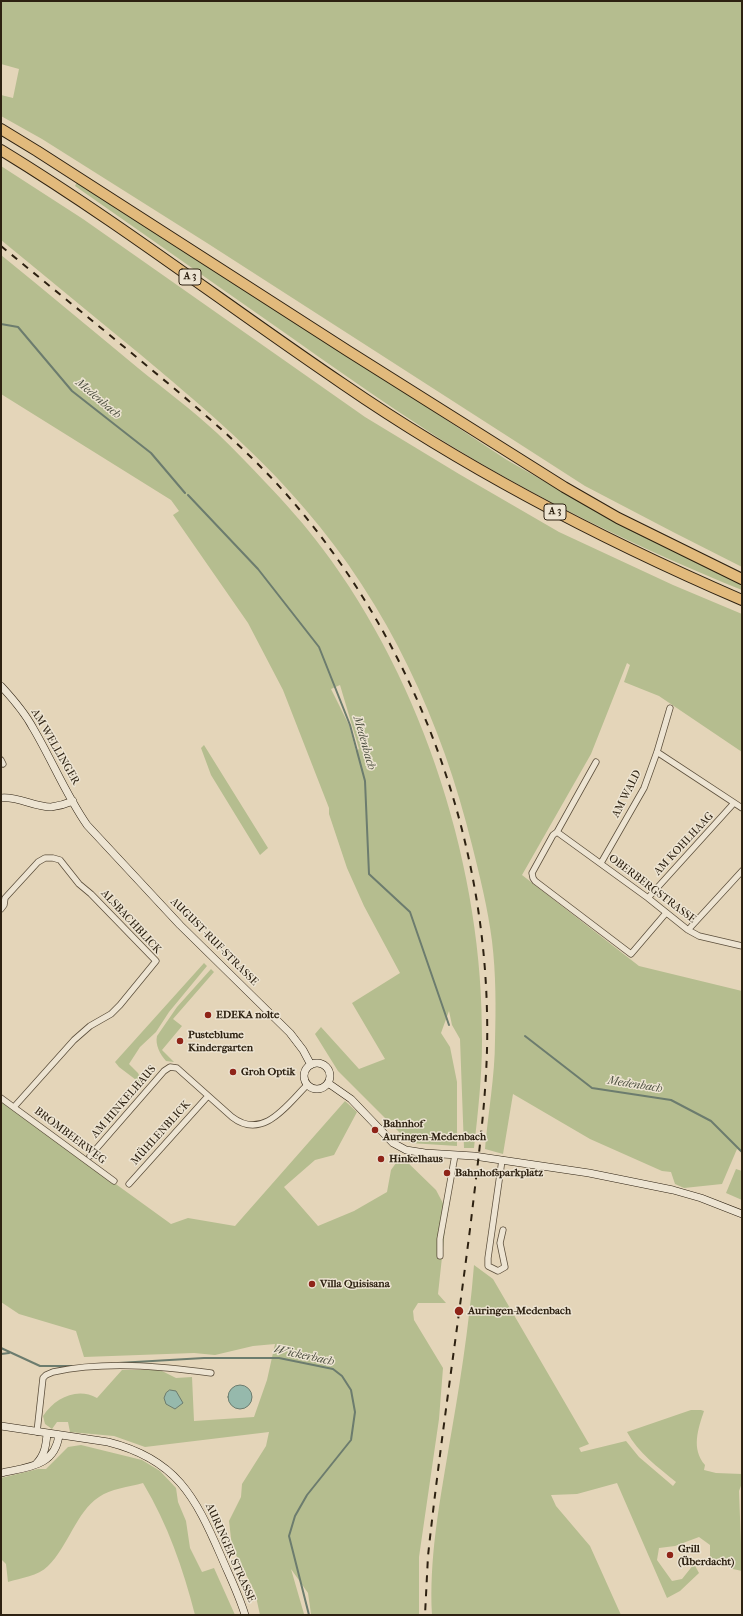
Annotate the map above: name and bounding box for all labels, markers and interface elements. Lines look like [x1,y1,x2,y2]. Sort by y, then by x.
road number: A 3 [179,269,201,285]
water label: Medenbach [72,376,124,422]
road number: A 3 [544,504,566,520]
street label: AM WELLINGER [28,707,82,787]
water label: Medenbach [349,714,379,772]
street label: AM WALD [609,768,645,820]
street label: AM KOHLHAAG [651,810,717,878]
street label: OBERBERGSTRASSE [606,852,698,926]
street label: ALSBACHBLICK [98,887,164,957]
street label: AUGUST-RUF-STRASSE [167,895,261,989]
place label: EDEKA nolte [216,1008,279,1022]
marker: EDEKA nolte [203,1010,213,1020]
place label: Pusteblume Kindergarten [188,1028,253,1054]
marker: Pusteblume Kindergarten [175,1036,185,1046]
street label: AM HINKELHAUS [89,1063,159,1141]
place label: Groh Optik [241,1065,295,1079]
marker: Groh Optik [228,1067,238,1077]
water label: Medenbach [607,1074,663,1096]
street label: MÜHLENBLICK [129,1098,193,1168]
street label: BROMBEERWEG [31,1105,109,1167]
place label: Bahnhof Auringen-Medenbach [383,1117,486,1143]
marker: Bahnhof Auringen-Medenbach [370,1125,380,1135]
place label: Hinkelhaus [389,1152,443,1166]
marker: Hinkelhaus [376,1154,386,1164]
place label: Bahnhofsparkplatz [455,1166,543,1180]
marker: Bahnhofsparkplatz [442,1168,452,1178]
place label: Villa Quisisana [320,1277,390,1291]
marker: Villa Quisisana [307,1279,317,1289]
place label: Auringen-Medenbach [468,1304,571,1318]
marker: Auringen-Medenbach [453,1305,465,1317]
water label: Wickerbach [273,1343,335,1369]
street label: AURINGER STRASSE [202,1501,258,1605]
place label: Grill (Überdacht) [678,1542,734,1568]
marker: Grill (Überdacht) [665,1550,675,1560]

